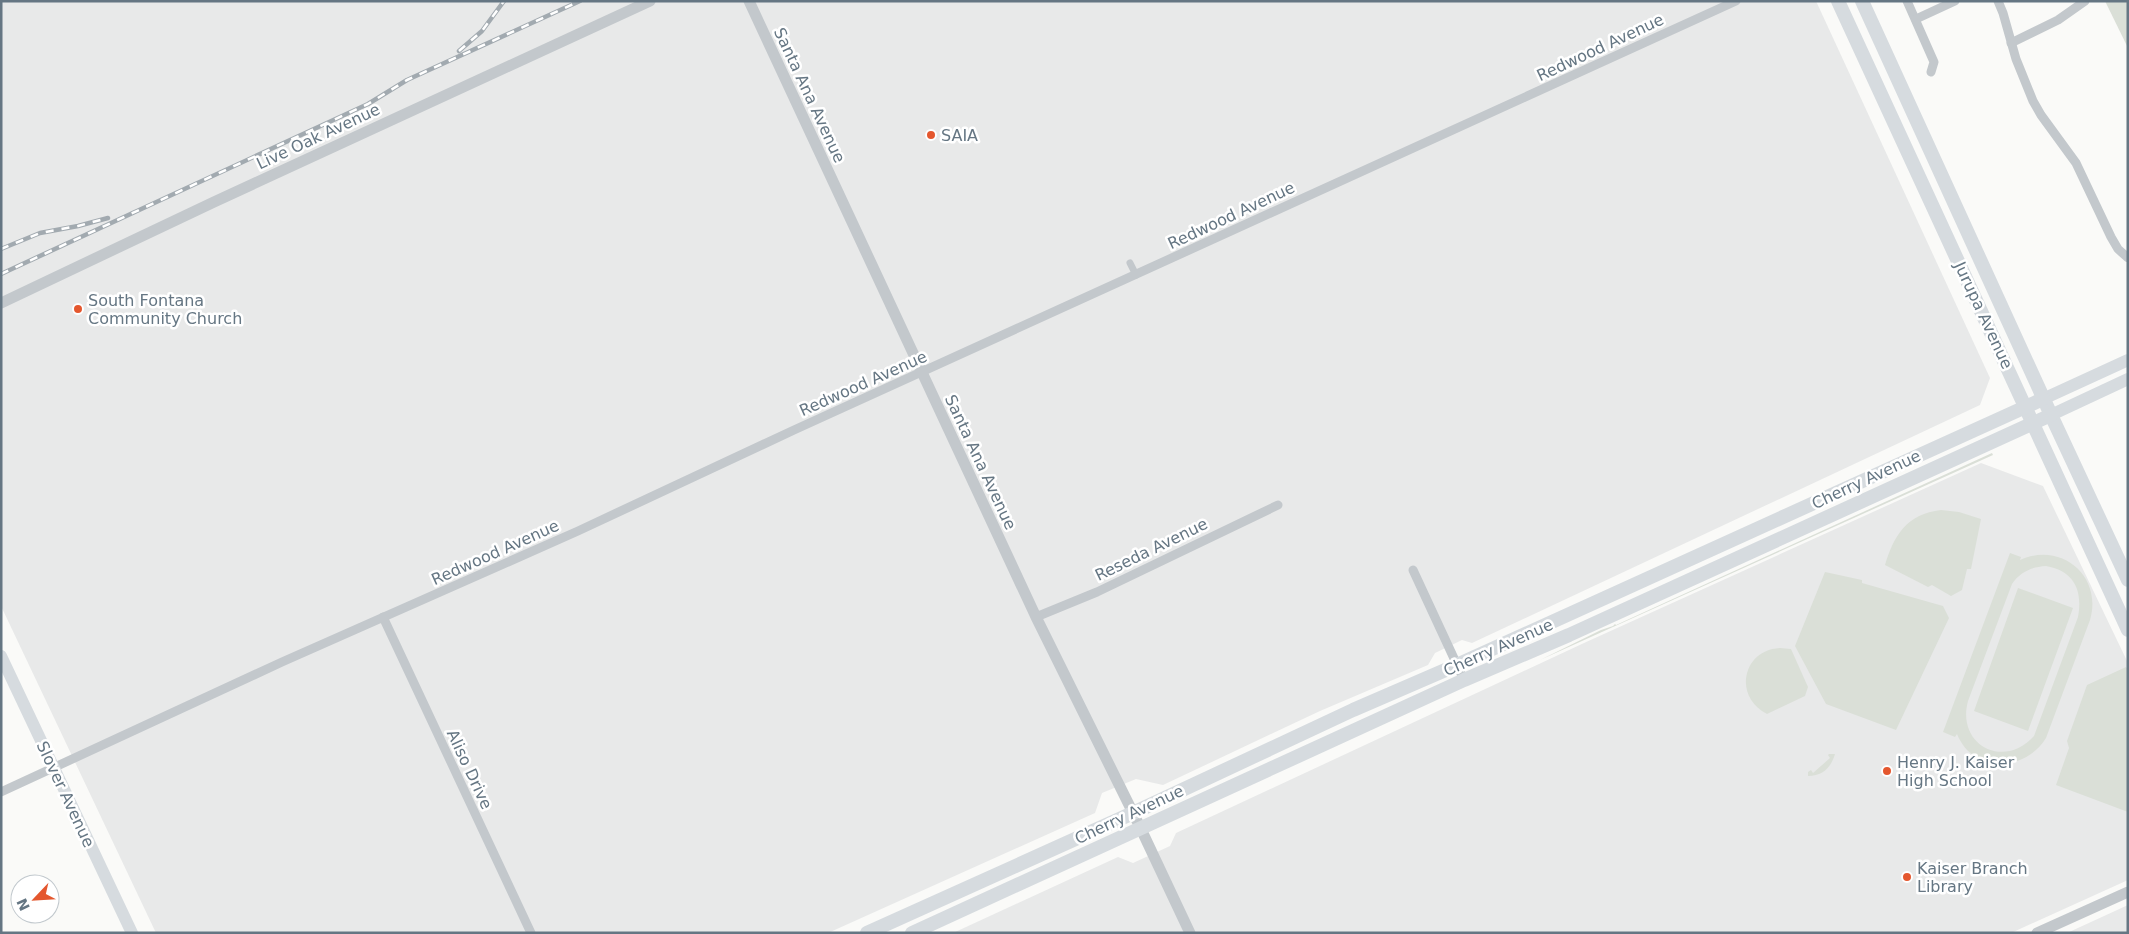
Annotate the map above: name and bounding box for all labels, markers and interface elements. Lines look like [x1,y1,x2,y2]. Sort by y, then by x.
street label: Redwood Avenue [1534,10,1667,85]
street label: Santa Ana Avenue [770,25,849,166]
street label: Live Oak Avenue [253,100,383,173]
place label: SAIA [941,126,978,145]
marker: SAIA [925,129,937,141]
street label: Redwood Avenue [1165,178,1298,253]
street label: Jurupa Avenue [1950,258,2017,372]
place label: South Fontana Community Church [88,291,242,328]
marker: South Fontana Community Church [72,303,84,315]
street label: Redwood Avenue [796,347,930,420]
street label: Santa Ana Avenue [941,392,1020,533]
street label: Cherry Avenue [1809,446,1924,513]
street label: Reseda Avenue [1092,514,1211,585]
street label: Redwood Avenue [428,516,562,589]
street label: Cherry Avenue [1440,615,1556,680]
street label: Aliso Drive [443,726,496,812]
street label: Slover Avenue [33,738,98,850]
place label: Henry J. Kaiser High School [1897,753,2015,790]
marker: Henry J. Kaiser High School [1881,765,1893,777]
street label: Cherry Avenue [1072,781,1187,848]
place label: Kaiser Branch Library [1917,859,2028,896]
marker: Kaiser Branch Library [1901,871,1913,883]
north arrow [10,874,60,924]
text: N [13,896,33,913]

